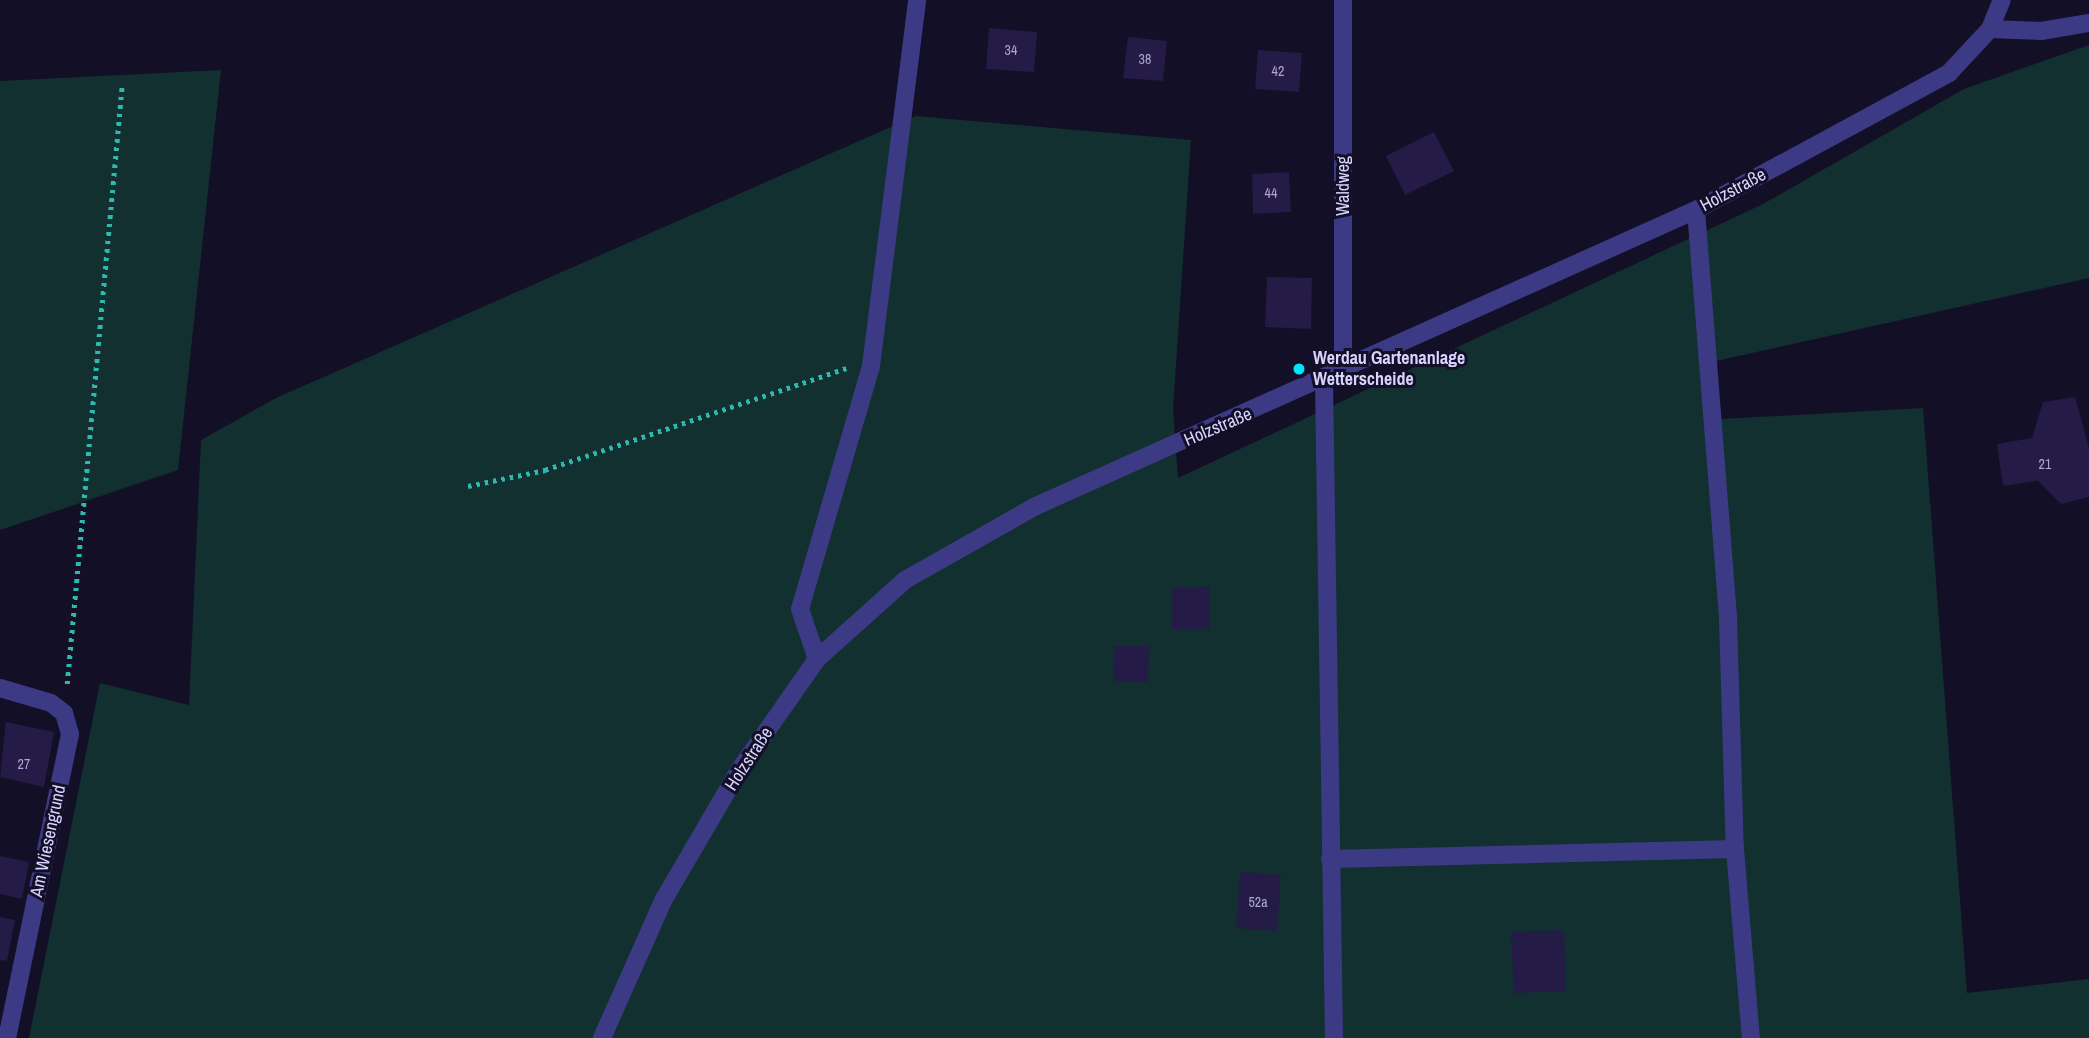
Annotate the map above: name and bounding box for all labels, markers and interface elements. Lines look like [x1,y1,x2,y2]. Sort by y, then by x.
house number: 34 [1005,42,1017,58]
house number: 38 [1139,51,1151,67]
house number: 42 [1272,63,1284,79]
street label: Waldweg [1332,156,1354,216]
street label: Holzstraße [1696,164,1770,216]
house number: 44 [1265,185,1277,201]
place label: Werdau Gartenanlage Wetterscheide [1313,348,1465,390]
marker: Werdau Gartenanlage Wetterscheide [1291,361,1307,377]
street label: Holzstraße [1181,403,1255,451]
house number: 21 [2039,456,2051,472]
street label: Holzstraße [721,723,777,795]
house number: 27 [18,756,30,772]
street label: Am Wiesengrund [26,783,70,899]
house number: 52a [1248,894,1268,910]

